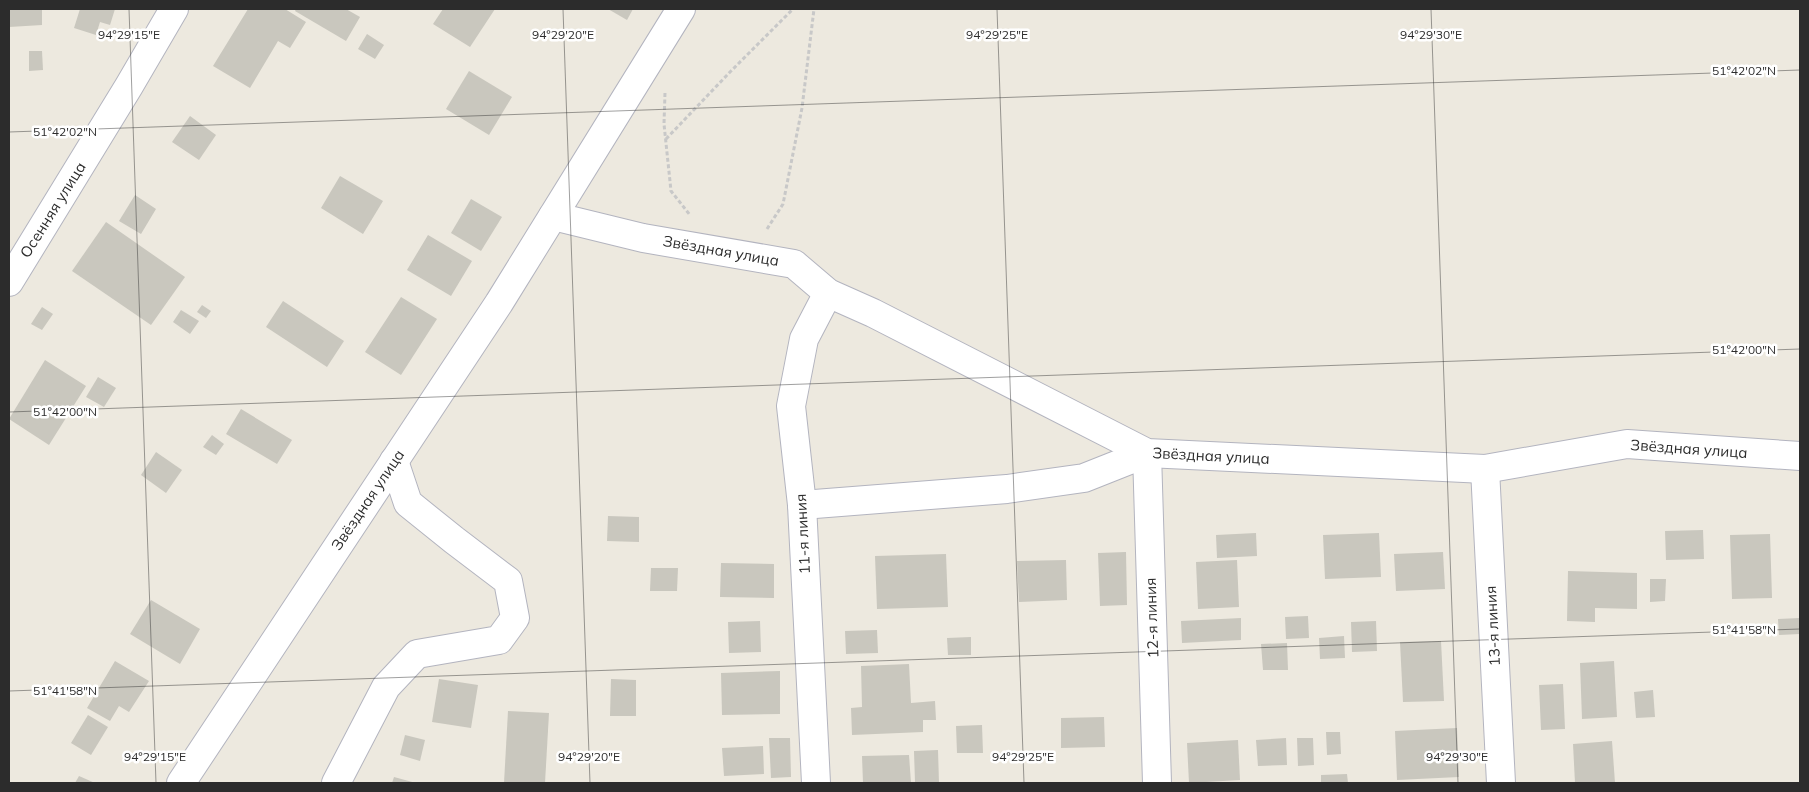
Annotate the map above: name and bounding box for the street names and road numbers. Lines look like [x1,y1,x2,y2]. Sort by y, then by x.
street label: Осенняя улица [16,158,90,261]
street label: Звёздная улица [662,231,781,270]
street label: Звёздная улица [1630,435,1748,462]
street label: Звёздная улица [1152,443,1270,468]
street label: Звёздная улица [327,446,408,554]
street label: 11-я линия [791,493,814,575]
street label: 12-я линия [1141,577,1162,659]
street label: 13-я линия [1481,585,1504,667]

